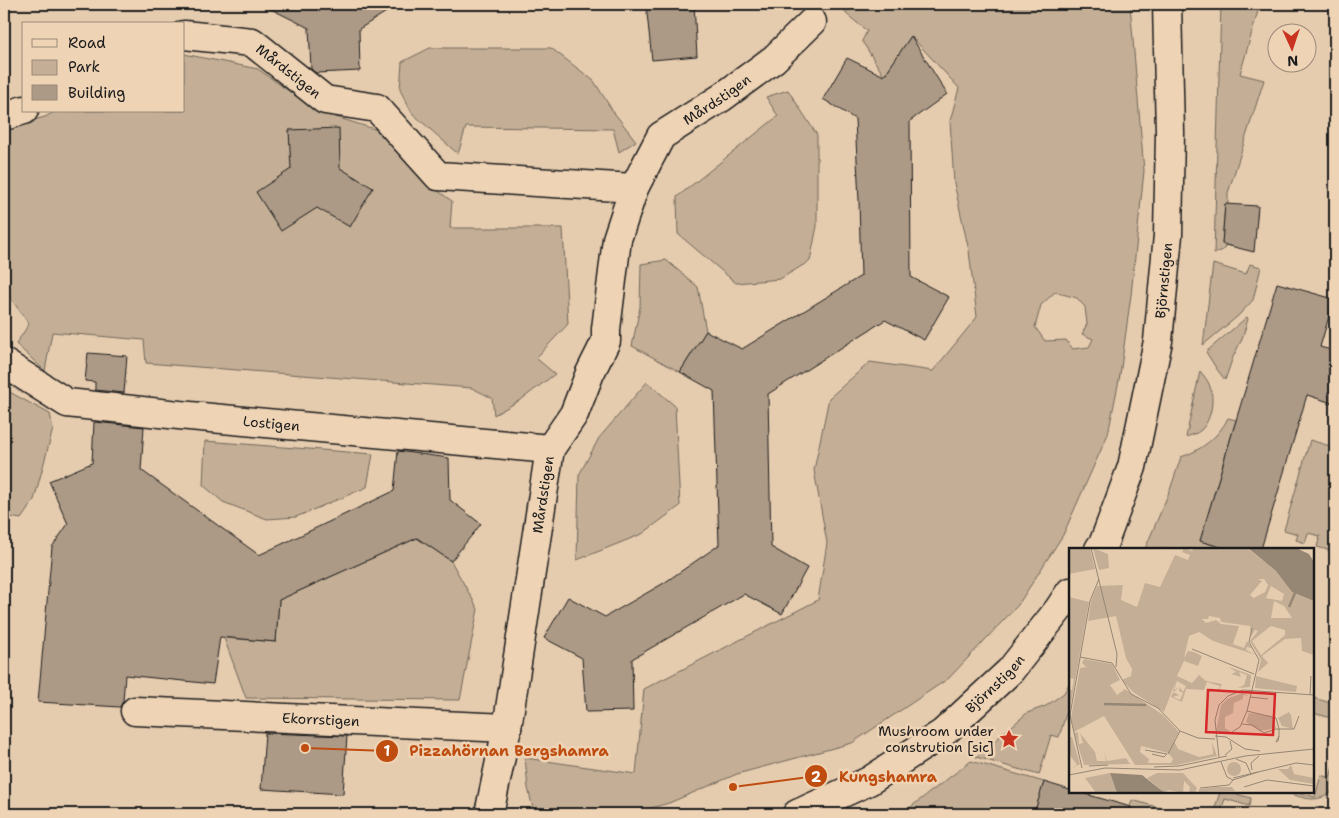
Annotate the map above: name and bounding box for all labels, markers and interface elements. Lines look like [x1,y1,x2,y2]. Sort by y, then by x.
legend [22,22,185,112]
north arrow [1266,22,1316,72]
text: Road [68,33,106,53]
street label: Mårdstigen [252,40,325,103]
text: N [1287,52,1299,70]
text: Park [68,57,100,77]
street label: Mårdstigen [679,70,755,129]
text: Building [68,83,125,103]
street label: Björnstigen [1151,241,1176,319]
street label: Lostigen [242,412,301,435]
street label: Mårdstigen [528,454,558,535]
inset map [1069,548,1314,793]
street label: Björnstigen [961,651,1029,717]
street label: Ekorrstigen [282,709,360,730]
place label: Mushroom under constrution [sic] [878,722,994,756]
place icon: Mushroom under constrution [sic] [998,728,1020,750]
callout: Pizzahörnan Bergshamra [374,736,619,766]
text: 1 [384,741,391,761]
text: Pizzahörnan Bergshamra [409,741,610,761]
callout: Kungshamra [804,761,947,791]
text: 2 [811,767,822,787]
text: Kungshamra [839,767,938,787]

